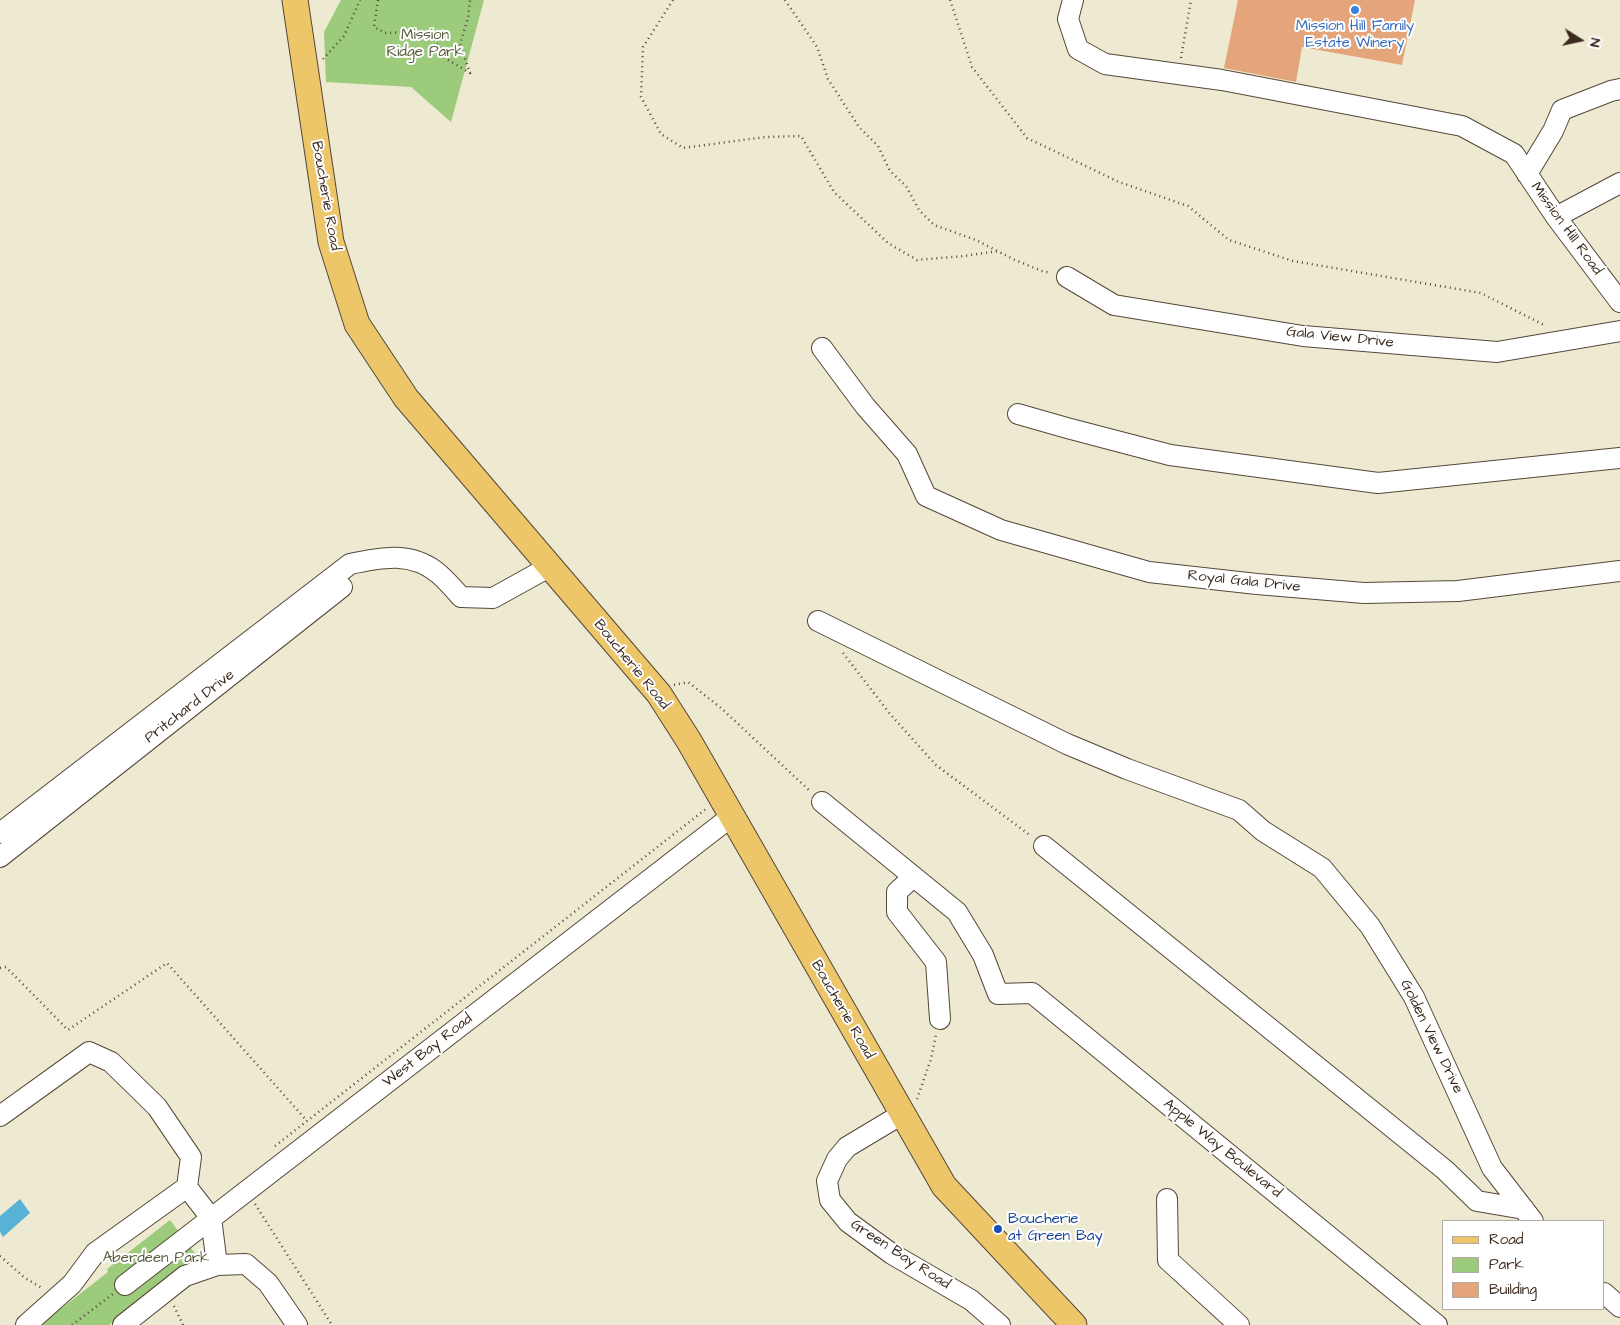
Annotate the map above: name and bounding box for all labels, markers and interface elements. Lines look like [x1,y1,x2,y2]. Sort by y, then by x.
marker: Mission Hill Family Estate Winery [1349,4,1361,16]
north arrow [1555,15,1605,65]
place label: Mission Hill Family Estate Winery [1296,18,1414,53]
park label: Mission Ridge Park [386,27,464,62]
text: N [1584,37,1605,49]
street label: Boucherie Road [307,140,343,252]
street label: Mission Hill Road [1526,179,1606,279]
street label: Gala View Drive [1285,323,1395,353]
street label: Royal Gala Drive [1187,567,1301,597]
street label: Boucherie Road [589,616,673,714]
street label: Pritchard Drive [142,666,238,748]
street label: Boucherie Road [806,957,878,1063]
street label: Golden View Drive [1396,977,1466,1097]
street label: West Bay Road [380,1010,476,1092]
street label: Apple Way Boulevard [1159,1096,1285,1202]
place label: Boucherie at Green Bay [1008,1211,1103,1246]
street label: Green Bay Road [847,1216,953,1294]
legend [1442,1220,1605,1310]
marker: Boucherie at Green Bay [992,1223,1004,1235]
text: Road [1489,1229,1523,1250]
park label: Aberdeen Park [103,1250,209,1268]
text: Park [1489,1254,1524,1275]
text: Building [1489,1279,1537,1300]

